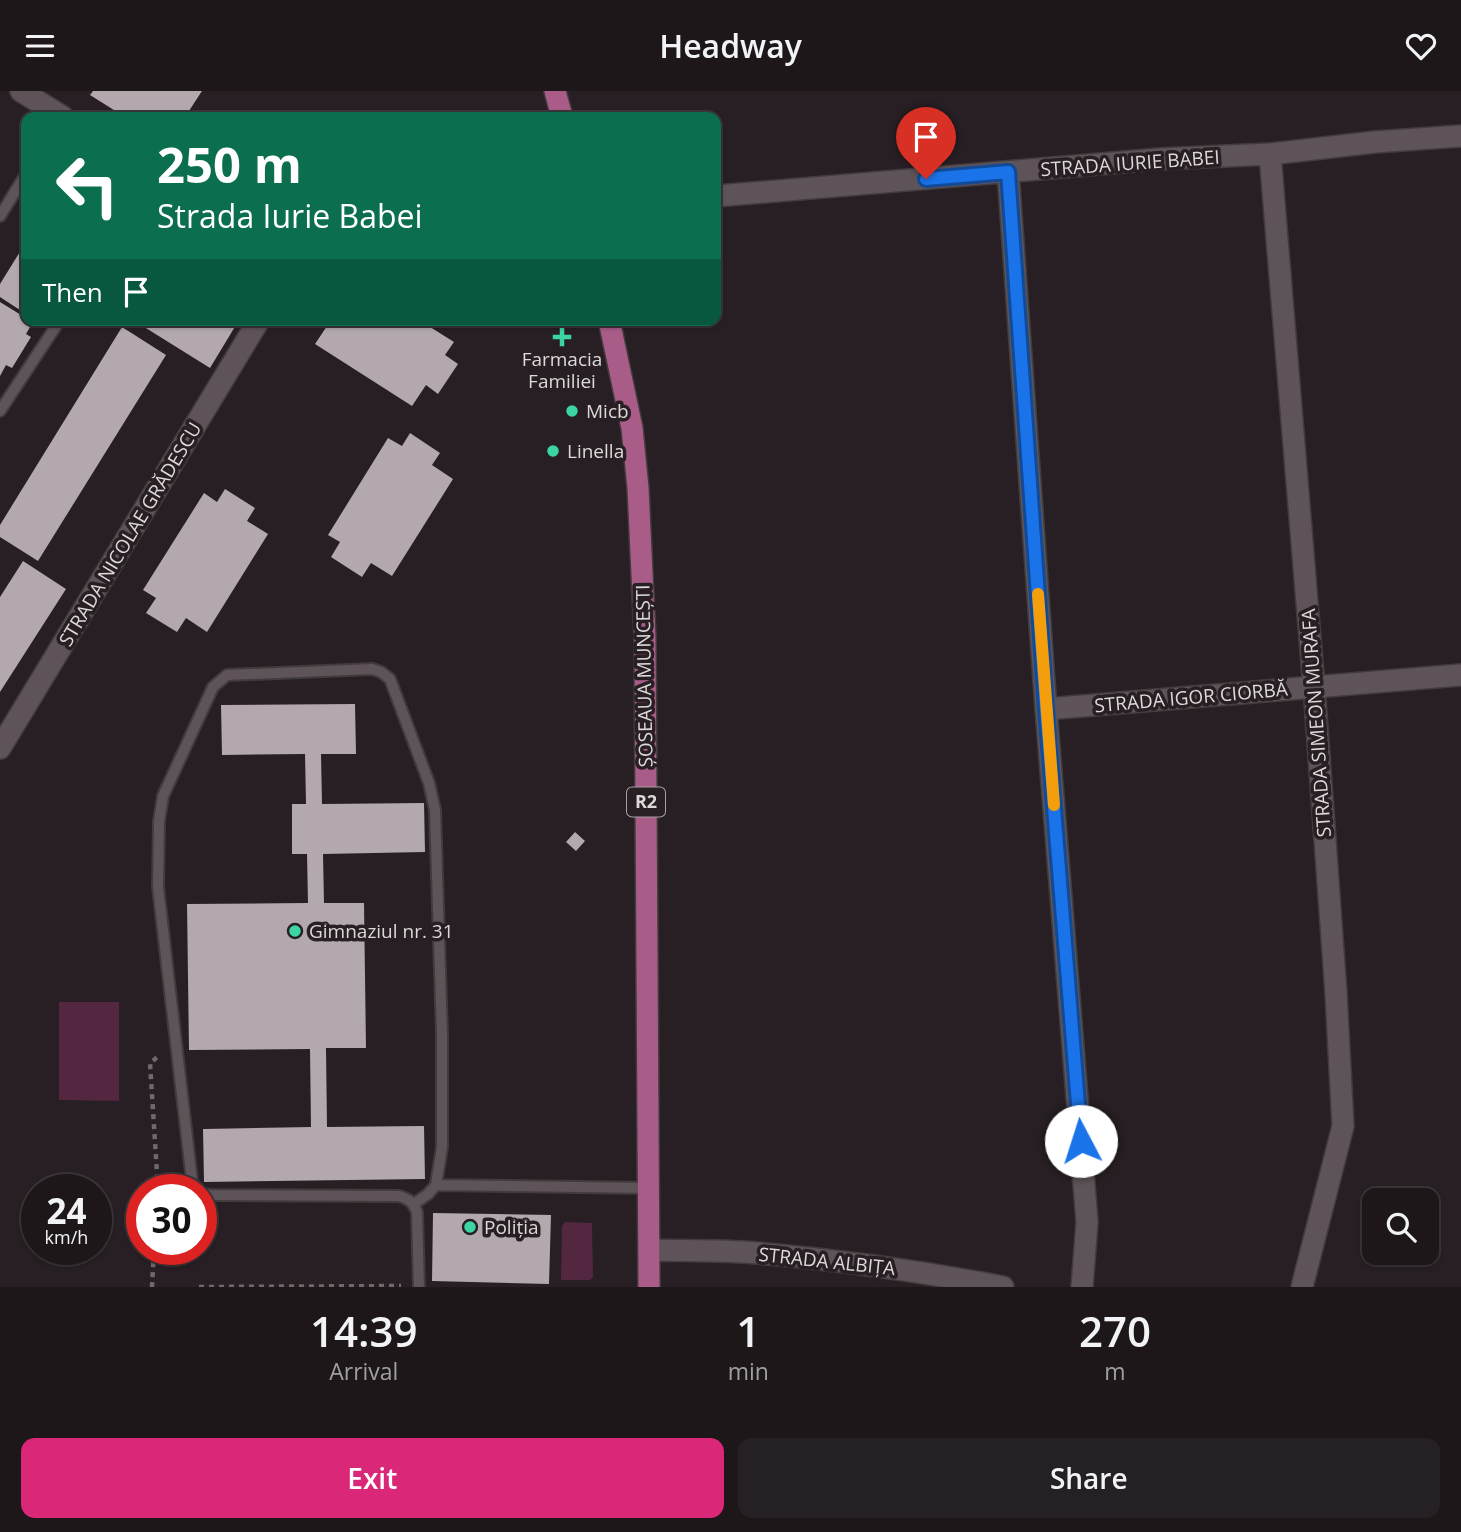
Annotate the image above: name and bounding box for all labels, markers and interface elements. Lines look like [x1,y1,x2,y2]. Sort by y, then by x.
text: Headway [659,24,802,67]
icon: menu [21,27,59,65]
icon: heart [1402,27,1440,65]
pin [896,107,956,179]
icon: arrive [907,118,945,156]
text: 250 m [157,131,302,197]
icon: left [42,140,133,231]
street label: STRADA IURIE BABEI [1040,144,1220,182]
text: Strada Iurie Babei [157,194,423,237]
icon: arrive [117,273,155,311]
text: Then [42,274,103,310]
marker: Farmacia Familiei [554,329,570,345]
place label: Farmacia Familiei [522,346,602,394]
place label: Micb [586,398,629,424]
marker: Micb [564,403,580,419]
street label: STRADA NICOLAE GRĂDESCU [53,417,207,651]
place label: Linella [567,438,624,464]
marker: Linella [545,443,561,459]
street label: ȘOSEAUA MUNCEȘTI [629,584,659,768]
street label: STRADA SIMEON MURAFA [1295,608,1337,838]
street label: STRADA IGOR CIORBĂ [1093,676,1289,718]
road number: R2 [627,787,665,817]
place label: Gimnaziul nr. 31 [309,918,454,944]
marker: Gimnaziul nr. 31 [287,923,303,939]
position arrow [1044,1104,1118,1178]
speed limit sign: 30 [126,1174,217,1265]
text: 24 [46,1187,87,1234]
map controls [1362,1188,1439,1265]
button: search [1362,1188,1439,1265]
place label: Poliția [484,1214,539,1240]
marker: Poliția [462,1219,478,1235]
text: km/h [45,1225,88,1249]
street label: STRADA ALBIȚA [757,1241,897,1281]
text: 14:39 [310,1302,418,1359]
text: 1 [736,1302,760,1359]
text: 270 [1079,1302,1151,1359]
text: Arrival [329,1355,398,1387]
text: min [728,1355,769,1387]
text: m [1104,1355,1126,1387]
button: Exit [21,1438,724,1518]
button: Share [738,1438,1440,1518]

